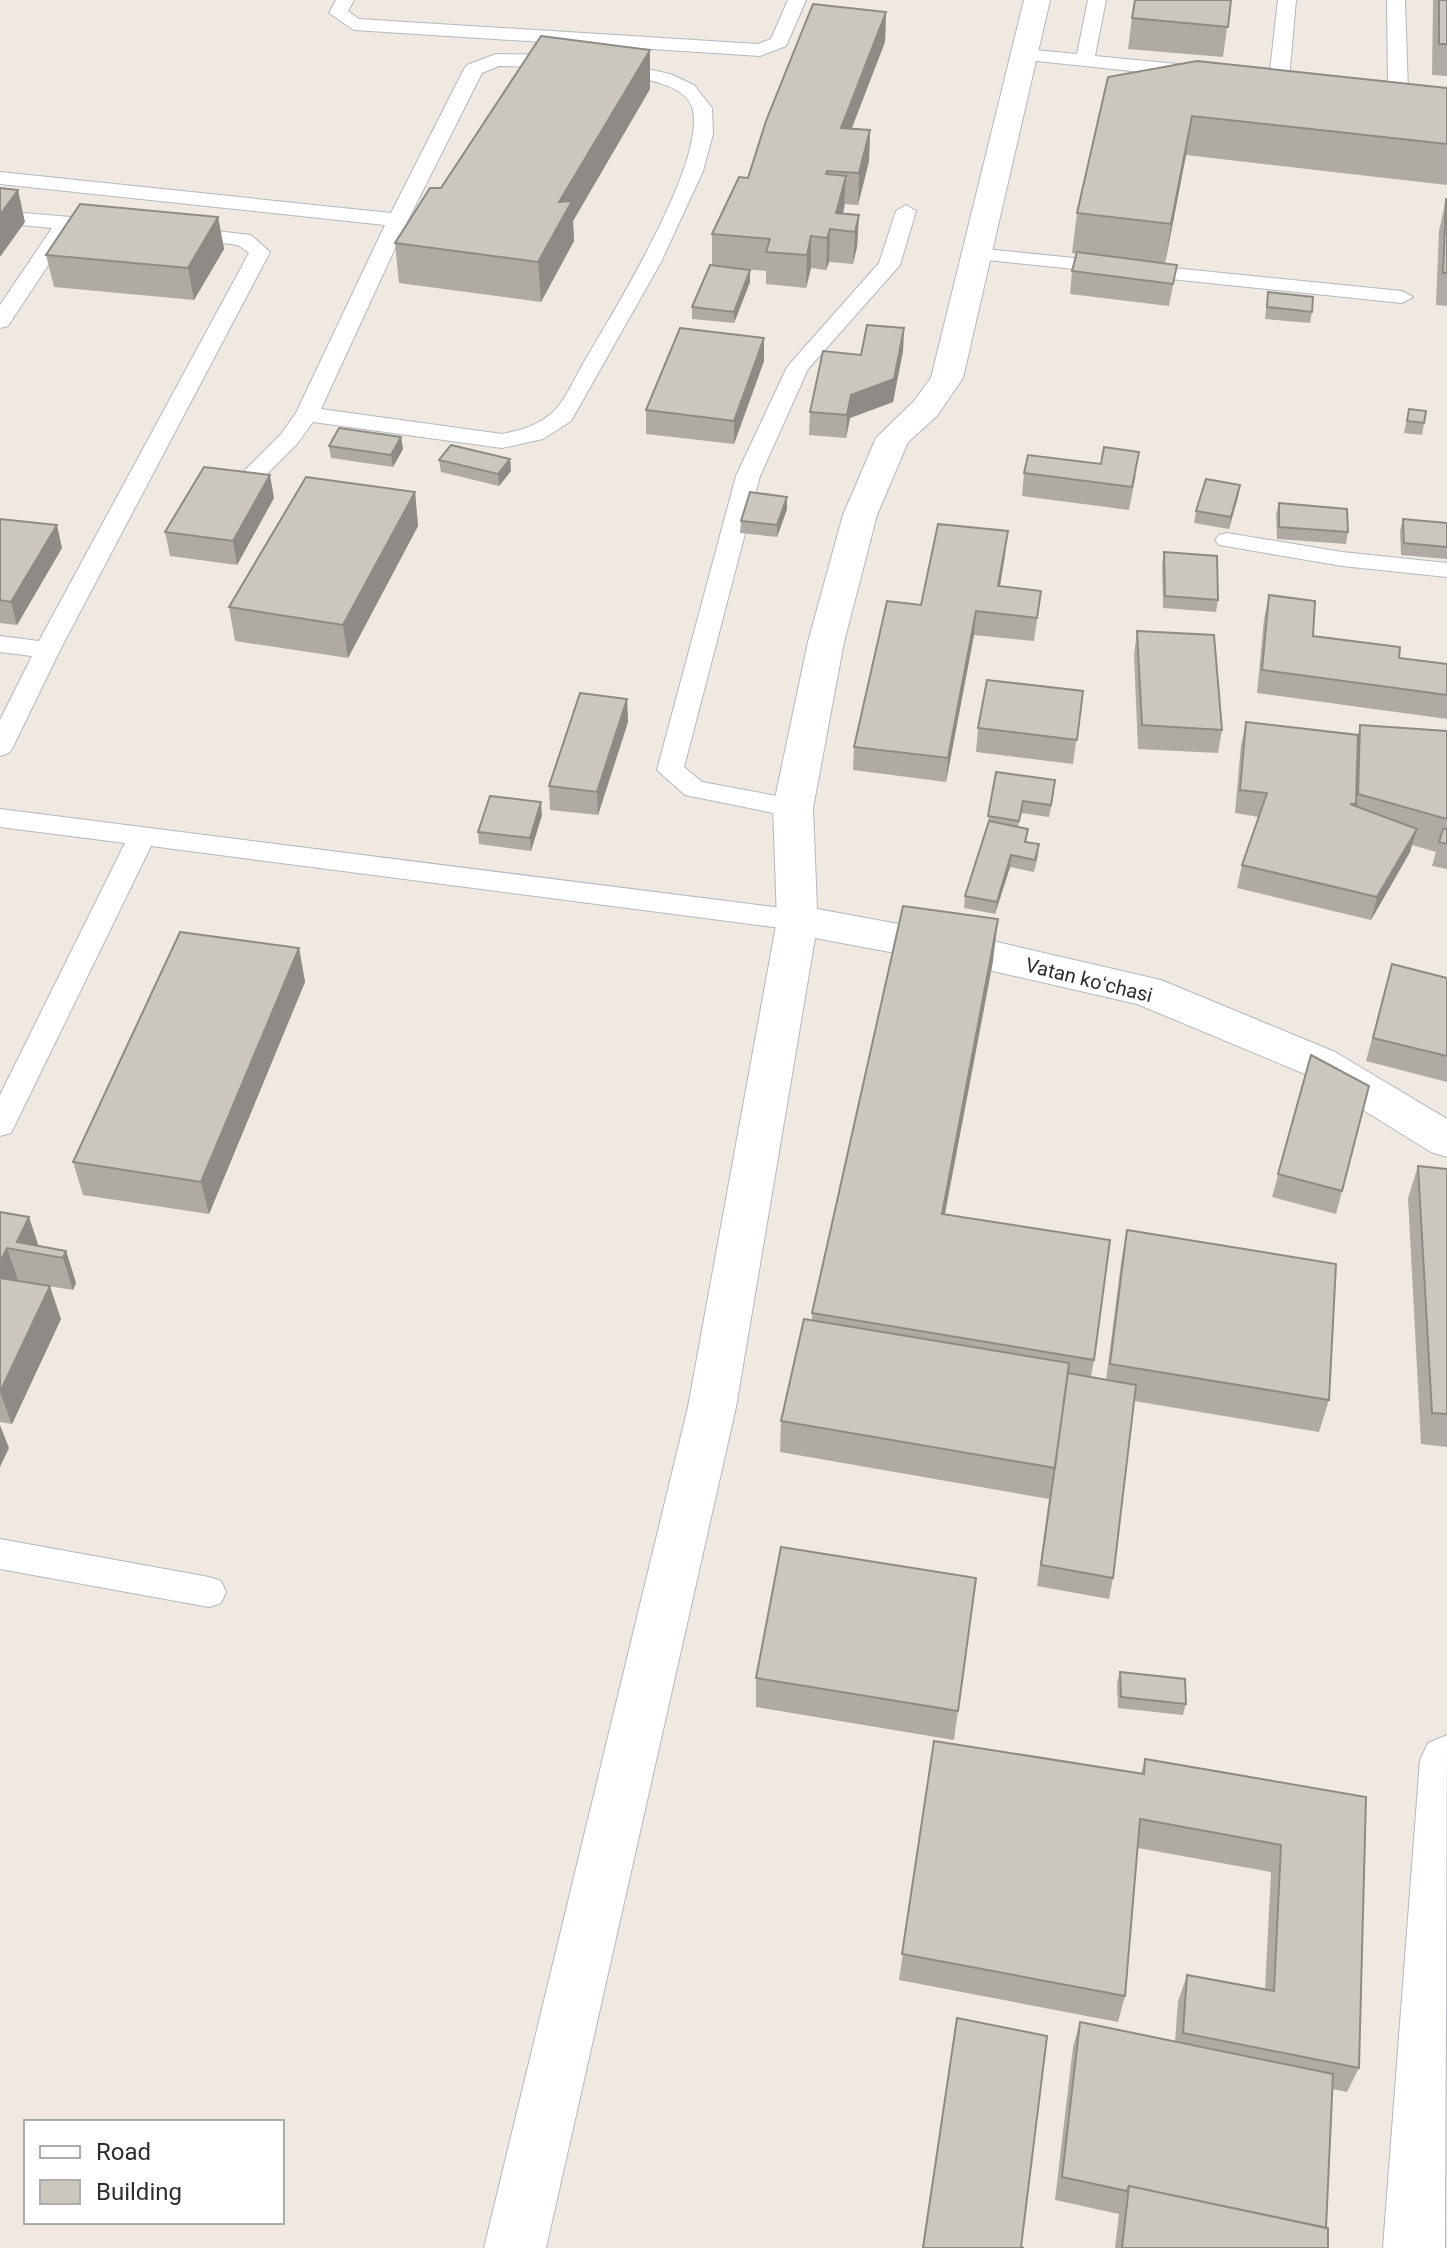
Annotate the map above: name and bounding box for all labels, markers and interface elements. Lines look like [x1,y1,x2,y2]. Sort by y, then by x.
street label: Vatan koʻchasi [1023,953,1155,1007]
legend [24,2120,284,2224]
text: Road [96,2138,151,2166]
text: Building [96,2178,182,2206]

